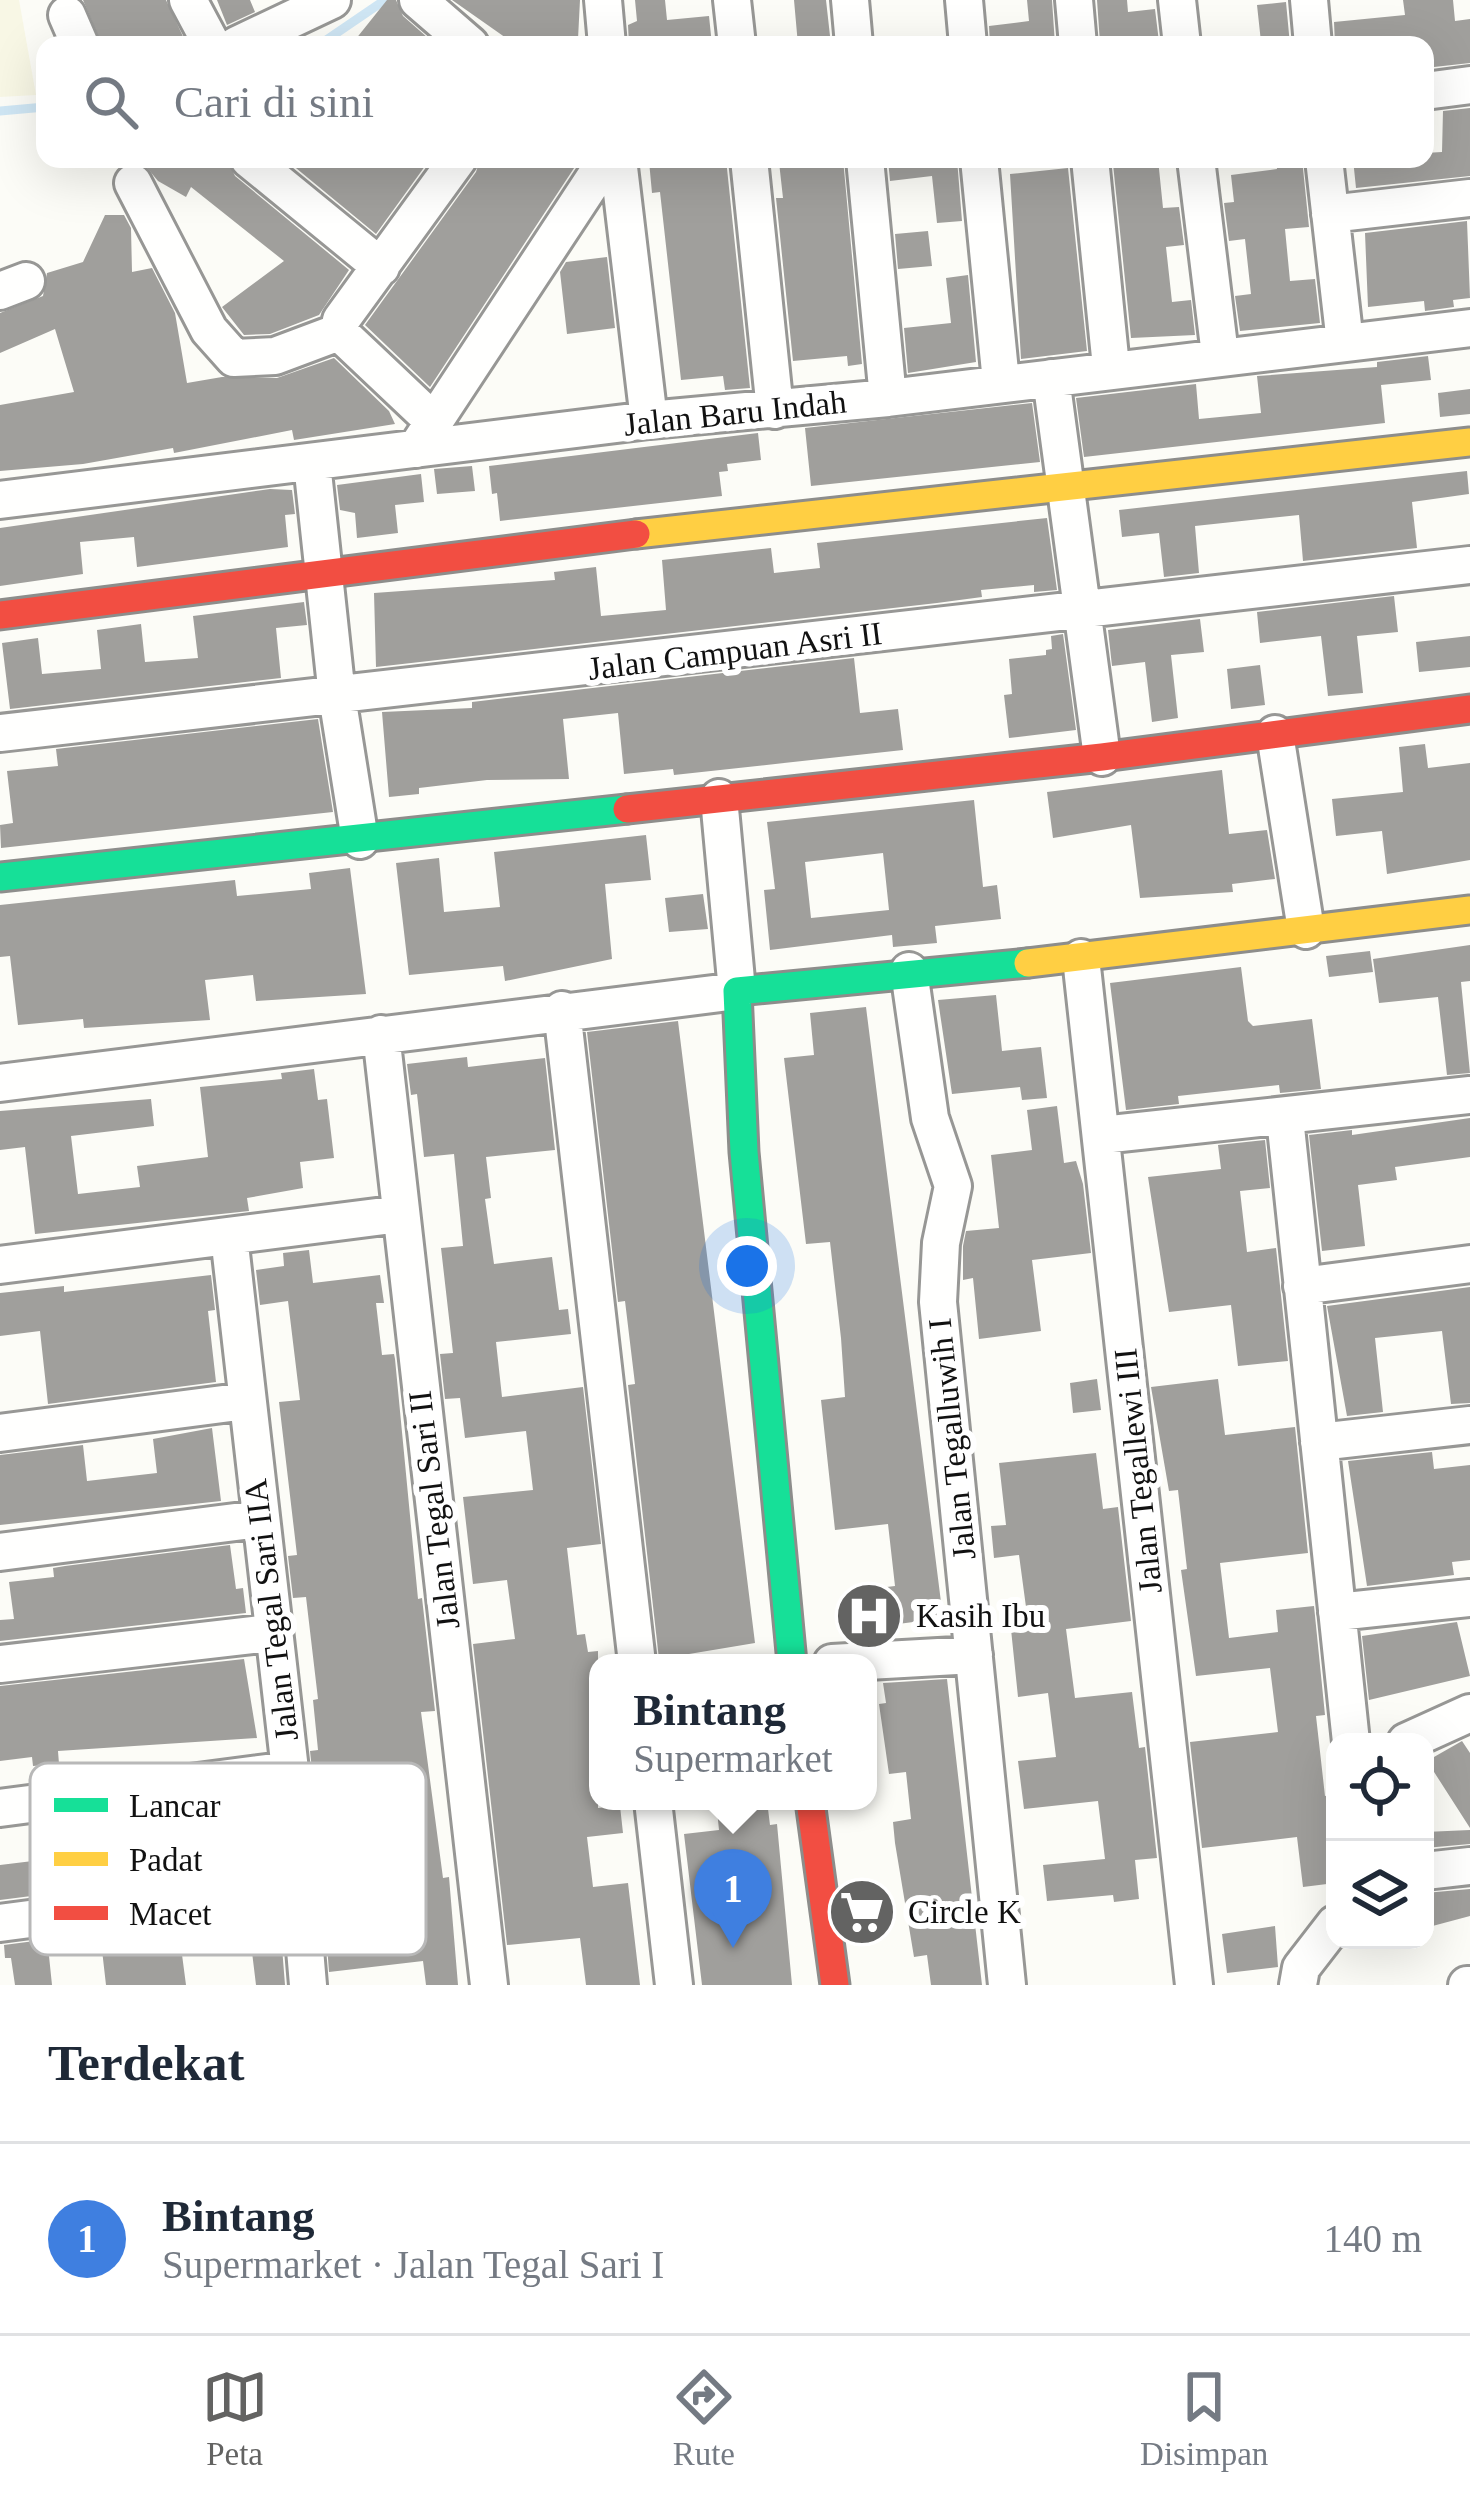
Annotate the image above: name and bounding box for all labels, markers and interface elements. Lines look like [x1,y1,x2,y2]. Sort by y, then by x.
search box [36,36,1434,168]
icon: search [78,69,144,135]
text: Cari di sini [174,77,374,127]
street label: Jalan Baru Indah [622,383,849,443]
street label: Jalan Campuan Asri II [586,615,884,687]
your location [717,1236,777,1296]
street label: Jalan Tegalluwih I [921,1316,983,1562]
street label: Jalan Tegallewi III [1107,1347,1169,1595]
street label: Jalan Tegal Sari II [402,1389,466,1631]
street label: Jalan Tegal Sari IIA [237,1477,305,1743]
hospital icon: Kasih Ibu [834,1581,904,1651]
place label: Kasih Ibu [916,1598,1045,1634]
popup [589,1654,877,1810]
text: Bintang [633,1685,786,1735]
map controls [1326,1733,1434,1949]
button: locate [1326,1733,1434,1841]
text: Supermarket [633,1737,833,1780]
legend [30,1763,426,1955]
text: Lancar [129,1788,221,1824]
button: layers [1326,1841,1434,1949]
text: Padat [129,1842,202,1878]
pin: 1 [694,1849,772,1948]
supermarket icon: Circle K [827,1877,897,1947]
place label: Circle K [908,1894,1021,1930]
text: Macet [129,1896,211,1932]
text: Terdekat [48,2035,244,2091]
text: Bintang [162,2191,315,2241]
text: 1 [77,2217,97,2260]
text: 140 m [1323,2217,1422,2260]
text: Supermarket · Jalan Tegal Sari I [162,2243,664,2286]
tab: Peta [202,2364,268,2473]
tab: Rute [671,2364,737,2473]
tab: Disimpan [1140,2364,1268,2473]

